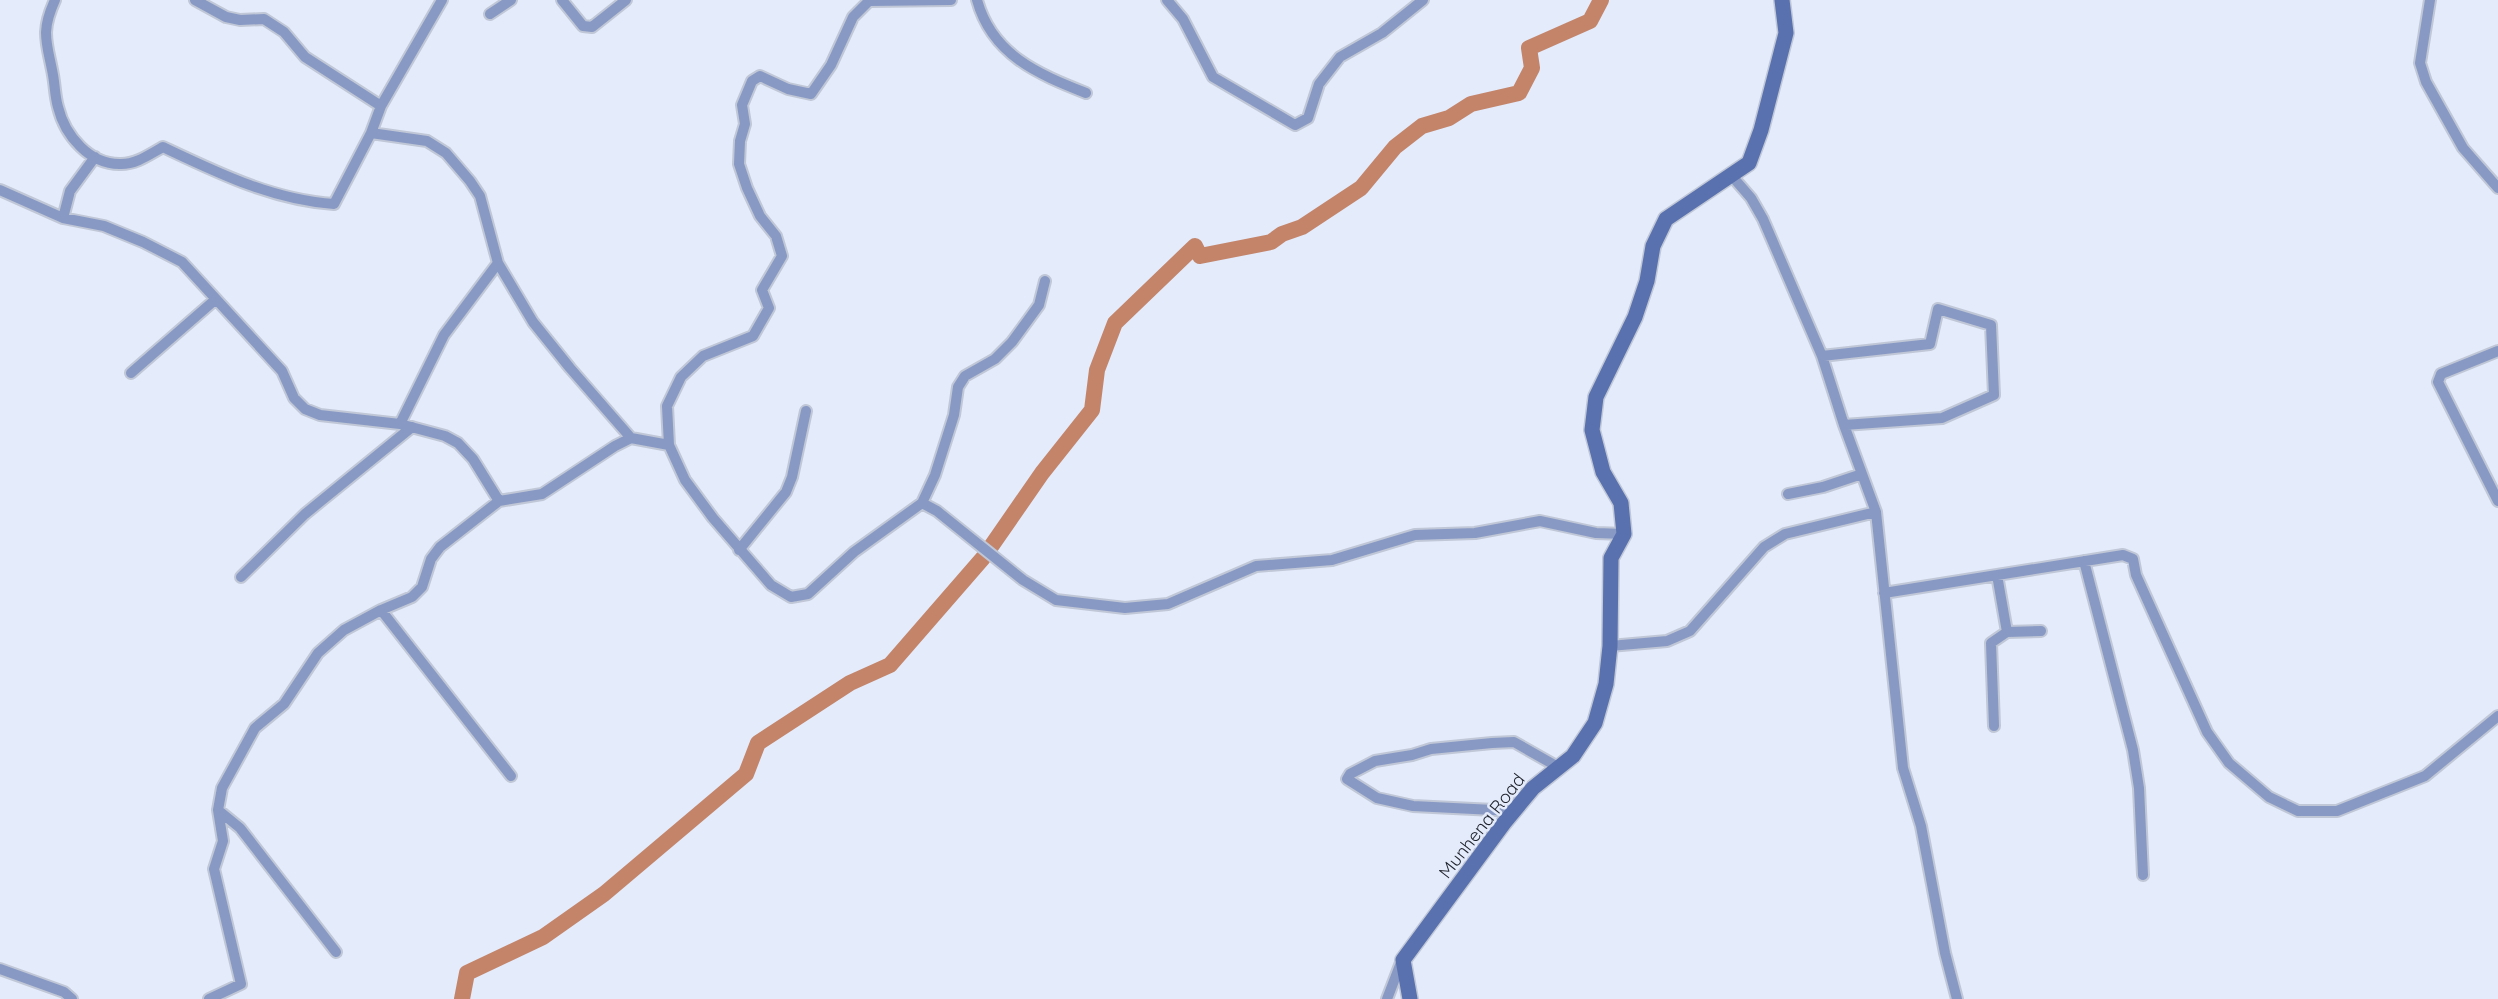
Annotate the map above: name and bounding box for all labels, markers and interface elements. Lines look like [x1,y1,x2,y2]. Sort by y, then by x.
street label: Munhena Road [1434,769,1530,883]

